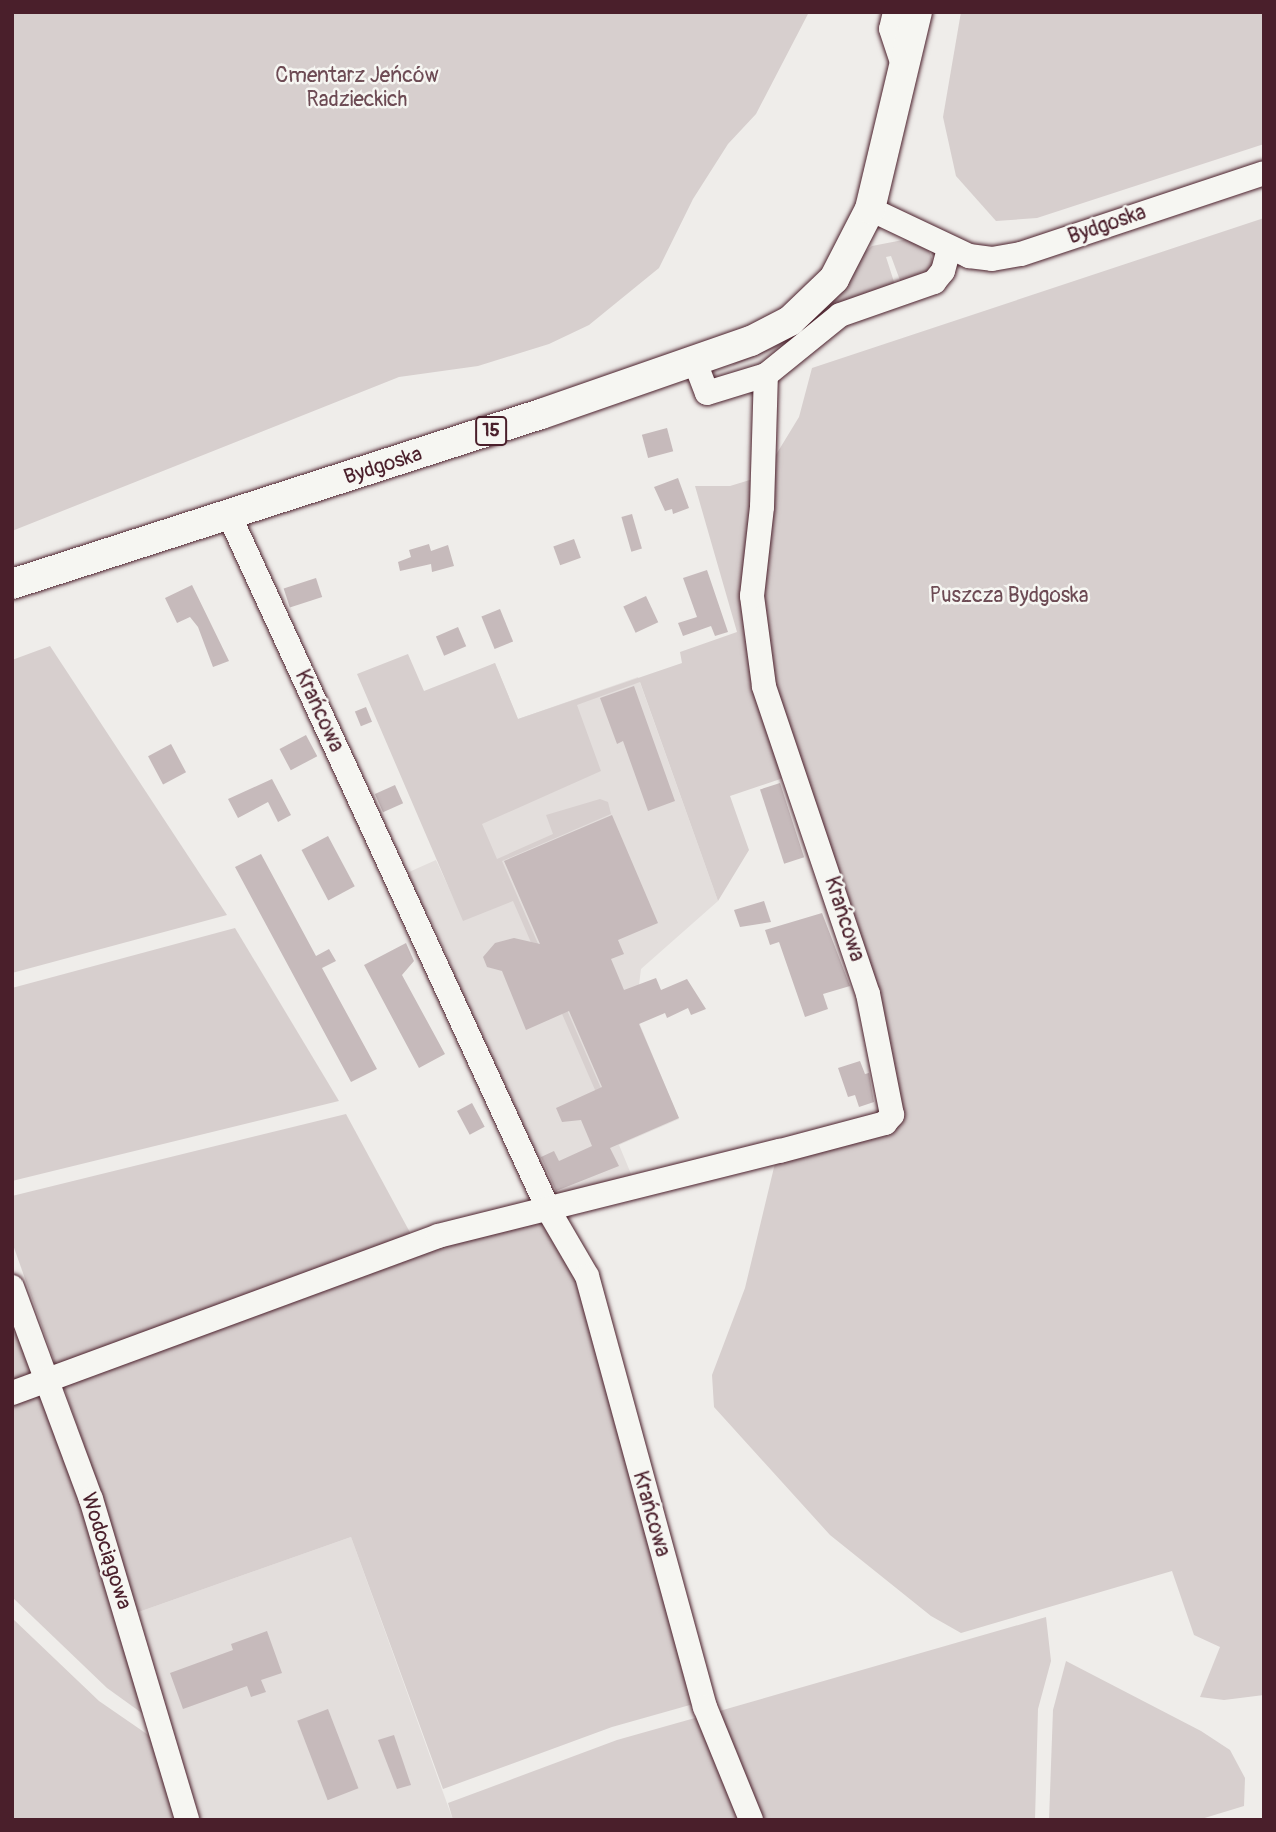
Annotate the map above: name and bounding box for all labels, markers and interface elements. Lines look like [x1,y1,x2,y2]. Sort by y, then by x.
park label: Cmentarz Jeńców Radzieckich [275,63,439,113]
street label: Bydgoska [1065,200,1149,250]
road number: 15 [474,416,508,446]
street label: Bydgoska [341,442,425,490]
park label: Puszcza Bydgoska [929,583,1089,609]
street label: Krańcowa [289,666,349,756]
street label: Krańcowa [818,873,870,965]
street label: Krańcowa [627,1468,675,1560]
street label: Wodociągowa [75,1489,137,1613]

